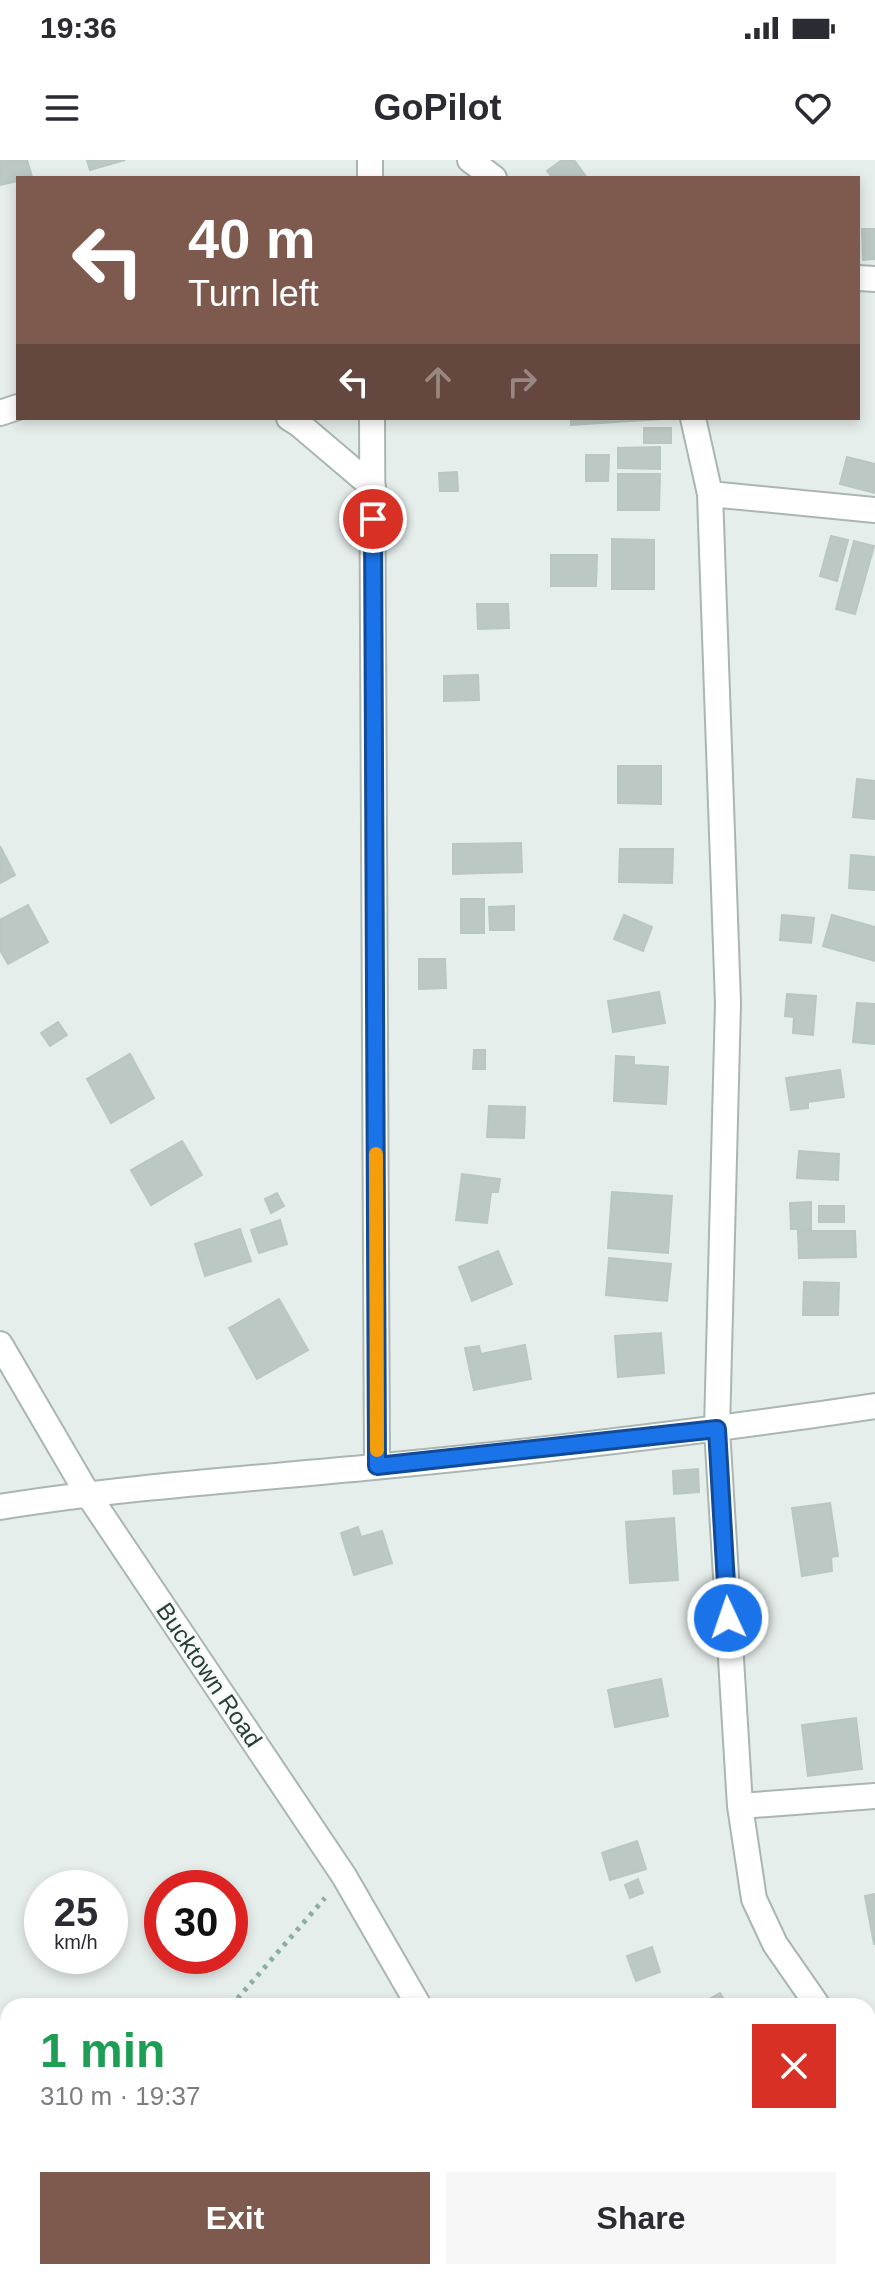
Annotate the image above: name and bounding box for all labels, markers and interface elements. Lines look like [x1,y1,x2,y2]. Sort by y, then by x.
text: 19:36 [40,11,117,44]
icon: menu [40,86,84,130]
icon: heart [791,86,835,130]
text: GoPilot [374,87,502,128]
text: 40 m [188,207,316,270]
icon: left [56,208,160,312]
text: Turn left [188,273,319,314]
icon: left [332,360,376,404]
icon: ahead [416,360,460,404]
icon: right [500,360,544,404]
pin [339,485,407,553]
icon: arrive [351,497,395,541]
position arrow [686,1576,770,1660]
street label: Bucktown Road [151,1597,268,1752]
speed limit sign: 30 [144,1870,248,1974]
text: 25 [54,1890,98,1934]
text: km/h [54,1931,98,1953]
text: 1 min [40,2024,165,2077]
button: close [752,2024,836,2108]
text: 310 m · 19:37 [40,2081,200,2111]
button: Exit [40,2172,430,2264]
button: Share [446,2172,836,2264]

